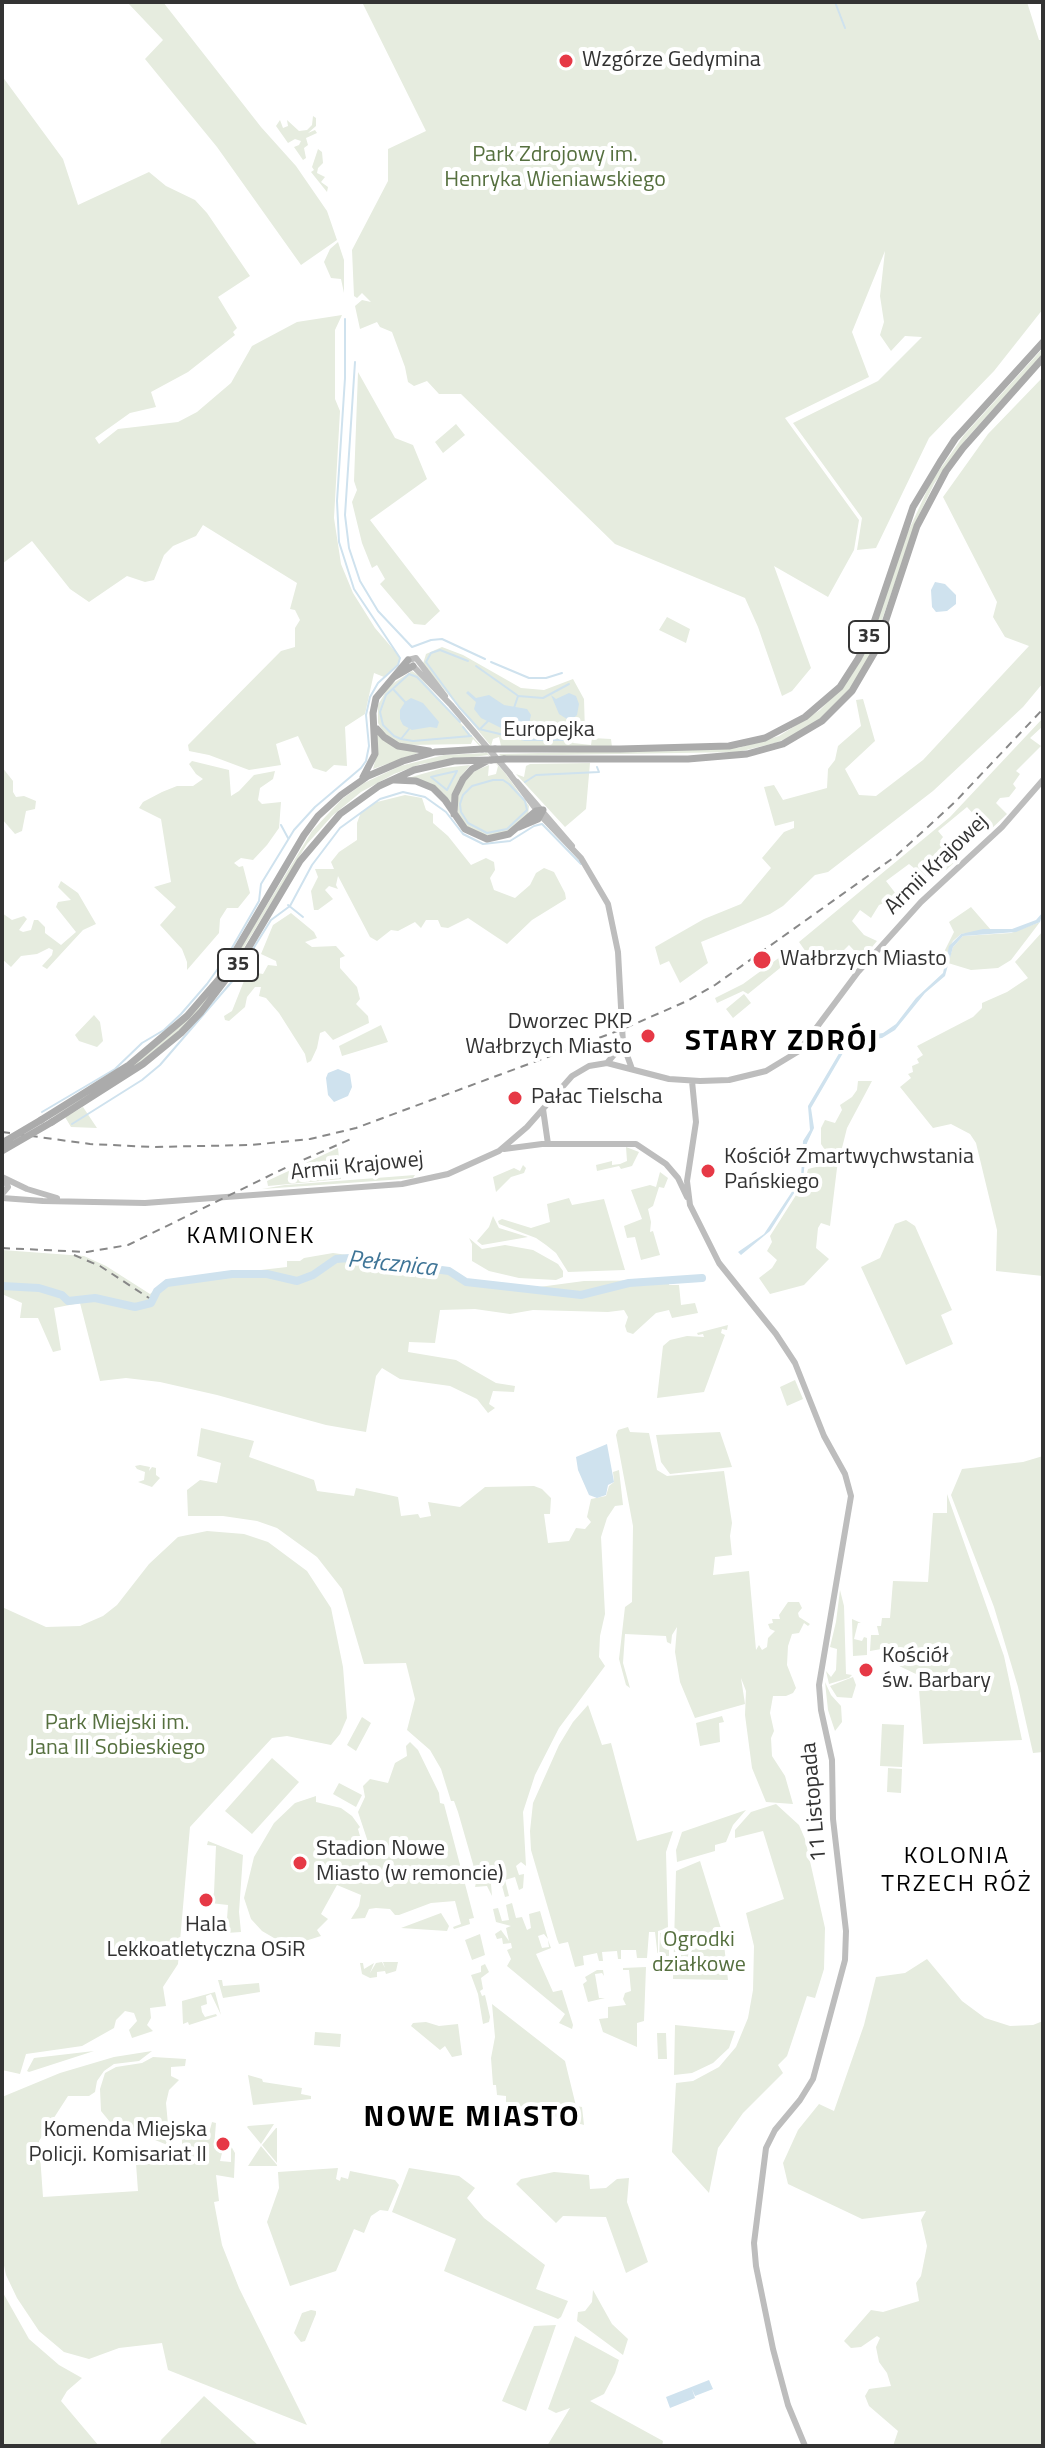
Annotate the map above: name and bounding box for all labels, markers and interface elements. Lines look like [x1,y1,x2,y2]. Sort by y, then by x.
place label: Wzgórze Gedymina [582,48,761,74]
marker: Wzgórze Gedymina [557,52,575,70]
park label: Park Zdrojowy im. Henryka Wieniawskiego [444,143,666,194]
road number: 35 [849,621,889,653]
street label: Europejka [503,718,595,744]
street label: Armii Krajowej [880,809,994,921]
place label: Wałbrzych Miasto [780,947,947,973]
road number: 35 [218,949,258,981]
marker: Wałbrzych Miasto [751,949,773,971]
place label: Dworzec PKP Wałbrzych Miasto [465,1010,632,1062]
district label: STARY ZDRÓJ [685,1025,879,1061]
marker: Dworzec PKP Wałbrzych Miasto [639,1027,657,1045]
place label: Pałac Tielscha [531,1085,662,1111]
marker: Pałac Tielscha [506,1089,524,1107]
place label: Kościół Zmartwychwstania Pańskiego [724,1145,974,1196]
street label: Armii Krajowej [289,1147,425,1187]
marker: Kościół Zmartwychwstania Pańskiego [699,1162,717,1180]
district label: KAMIONEK [186,1223,316,1251]
water label: Pełcznica [346,1246,438,1284]
place label: Kościół św. Barbary [882,1644,991,1696]
marker: Kościół św. Barbary [857,1661,875,1679]
park label: Park Miejski im. Jana III Sobieskiego [29,1711,205,1762]
street label: 11 Listopada [797,1741,833,1863]
place label: Stadion Nowe Miasto (w remoncie) [316,1837,504,1888]
district label: KOLONIA TRZECH RÓŻ [881,1843,1033,1899]
marker: Stadion Nowe Miasto (w remoncie) [291,1854,309,1872]
marker: Hala Lekkoatletyczna OSiR [197,1891,215,1909]
place label: Hala Lekkoatletyczna OSiR [106,1913,306,1964]
park label: Ogrodki działkowe [652,1928,746,1980]
district label: NOWE MIASTO [363,2101,581,2137]
place label: Komenda Miejska Policji. Komisariat II [29,2118,207,2170]
marker: Komenda Miejska Policji. Komisariat II [214,2135,232,2153]

